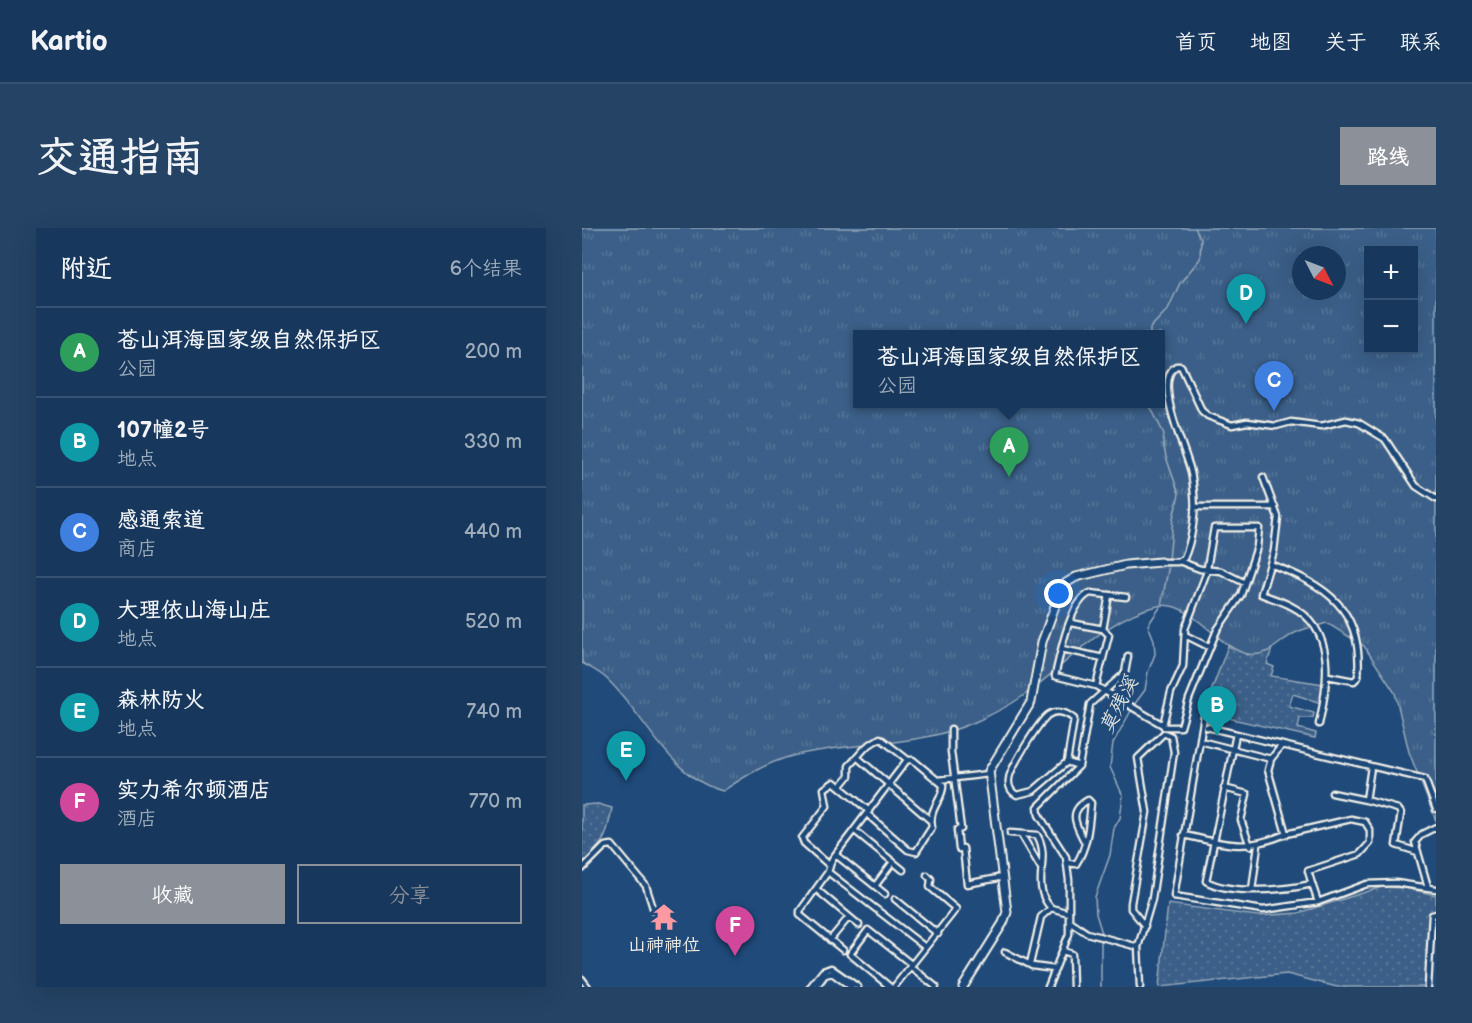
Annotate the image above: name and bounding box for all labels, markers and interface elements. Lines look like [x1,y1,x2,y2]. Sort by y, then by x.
text: Kartio [30,25,108,58]
text: 首页 [1175,30,1217,55]
text: 地图 [1250,30,1292,55]
text: 关于 [1325,30,1367,55]
text: 联系 [1400,30,1442,55]
button: 路线 [1340,127,1436,185]
text: 交通指南 [36,133,204,184]
north arrow [1292,246,1346,300]
map controls [1364,246,1418,354]
button: + [1364,246,1418,300]
text: 附近 [60,254,112,285]
text: 6个结果 [450,257,522,281]
pin: D [1226,274,1266,324]
button: − [1364,300,1418,354]
text: 苍山洱海国家级自然保护区 [117,327,381,354]
popup [853,330,1165,408]
text: A [73,340,86,364]
text: 200 m [465,340,522,364]
text: 苍山洱海国家级自然保护区 [877,344,1141,371]
text: 公园 [117,357,157,381]
pin: C [1254,362,1294,411]
text: 公园 [877,374,917,398]
text: 107幢2号 [117,417,209,444]
pin: A [990,428,1028,477]
text: B [72,430,87,454]
text: 330 m [464,430,522,454]
text: 地点 [117,447,157,471]
text: 感通索道 [117,507,205,534]
text: C [72,520,87,544]
text: 440 m [464,520,522,544]
text: 商店 [117,537,157,561]
your location [1044,579,1073,608]
text: 大理依山海山庄 [117,597,271,624]
text: D [73,610,86,634]
text: 520 m [465,610,522,634]
text: 地点 [117,627,157,651]
water label: 莫残溪 [1095,672,1144,737]
pin: B [1198,686,1236,736]
text: 森林防火 [117,687,205,714]
text: E [73,700,86,724]
text: 740 m [466,700,522,724]
text: 地点 [117,717,157,741]
pin: E [606,732,645,781]
text: 实力希尔顿酒店 [117,777,271,804]
text: F [73,790,86,814]
text: 770 m [469,790,522,814]
text: 酒店 [117,807,157,831]
button: 收藏 [60,864,285,924]
button: 分享 [297,864,522,924]
temple icon: 山神神位 [649,902,679,932]
pin: F [716,906,754,956]
place label: 山神神位 [628,935,700,956]

